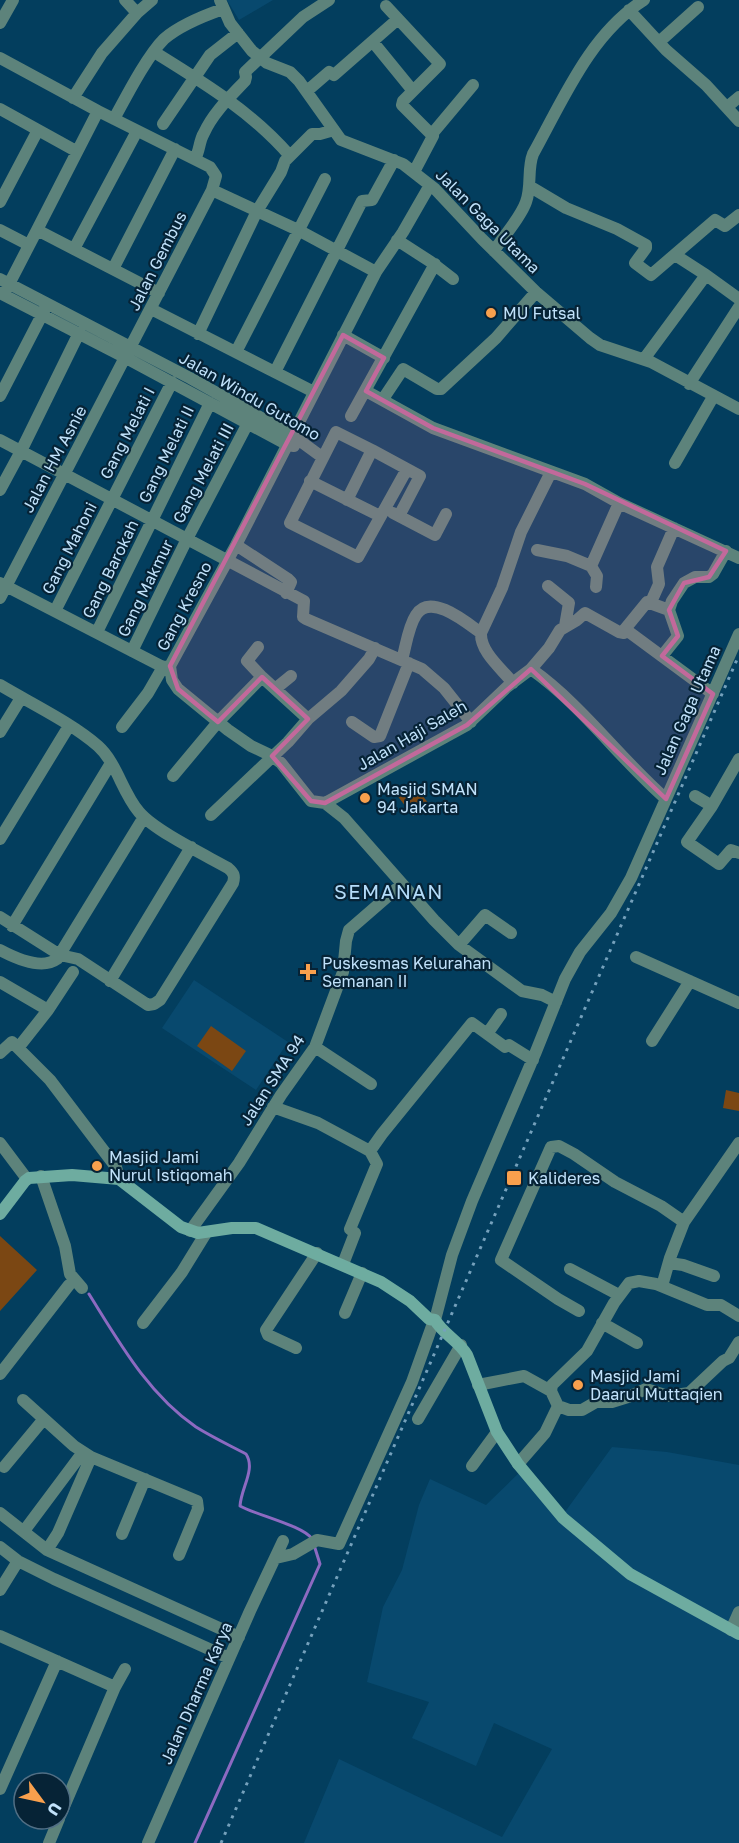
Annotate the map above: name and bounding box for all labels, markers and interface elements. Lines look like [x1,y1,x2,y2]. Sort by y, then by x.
street label: Jalan Gaga Utama [432,165,544,277]
street label: Jalan Gembus [123,208,191,314]
place label: MU Futsal [503,303,581,323]
marker: MU Futsal [484,306,498,320]
street label: Jalan Windu Gutomo [176,347,324,445]
street label: Gang Melati I [95,384,159,482]
street label: Jalan HM Asnie [17,402,91,516]
street label: Gang Melati II [134,402,198,506]
street label: Gang Melati III [168,419,238,527]
street label: Gang Mahoni [37,499,101,597]
street label: Gang Barokah [78,516,142,622]
street label: Gang Makmur [113,536,177,640]
street label: Gang Kresno [152,558,216,654]
street label: Jalan Gaga Utama [650,642,724,778]
street label: Jalan Haji Saleh [354,696,470,774]
place label: Masjid SMAN 94 Jakarta [377,779,478,817]
marker: Masjid SMAN 94 Jakarta [358,791,372,805]
district label: SEMANAN [334,879,444,903]
place label: Puskesmas Kelurahan Semanan II [322,953,491,991]
marker: Puskesmas Kelurahan Semanan II [299,963,317,981]
street label: Jalan SMA 94 [235,1031,309,1129]
place label: Masjid Jami Nurul Istiqomah [109,1147,233,1185]
marker: Masjid Jami Nurul Istiqomah [90,1159,104,1173]
place label: Kalideres [528,1168,600,1188]
marker: Kalideres [505,1169,523,1187]
place label: Masjid Jami Daarul Muttaqien [590,1366,723,1404]
marker: Masjid Jami Daarul Muttaqien [571,1378,585,1392]
street label: Jalan Dharma Karya [156,1619,236,1767]
north arrow [12,1771,72,1831]
text: U [43,1799,66,1820]

